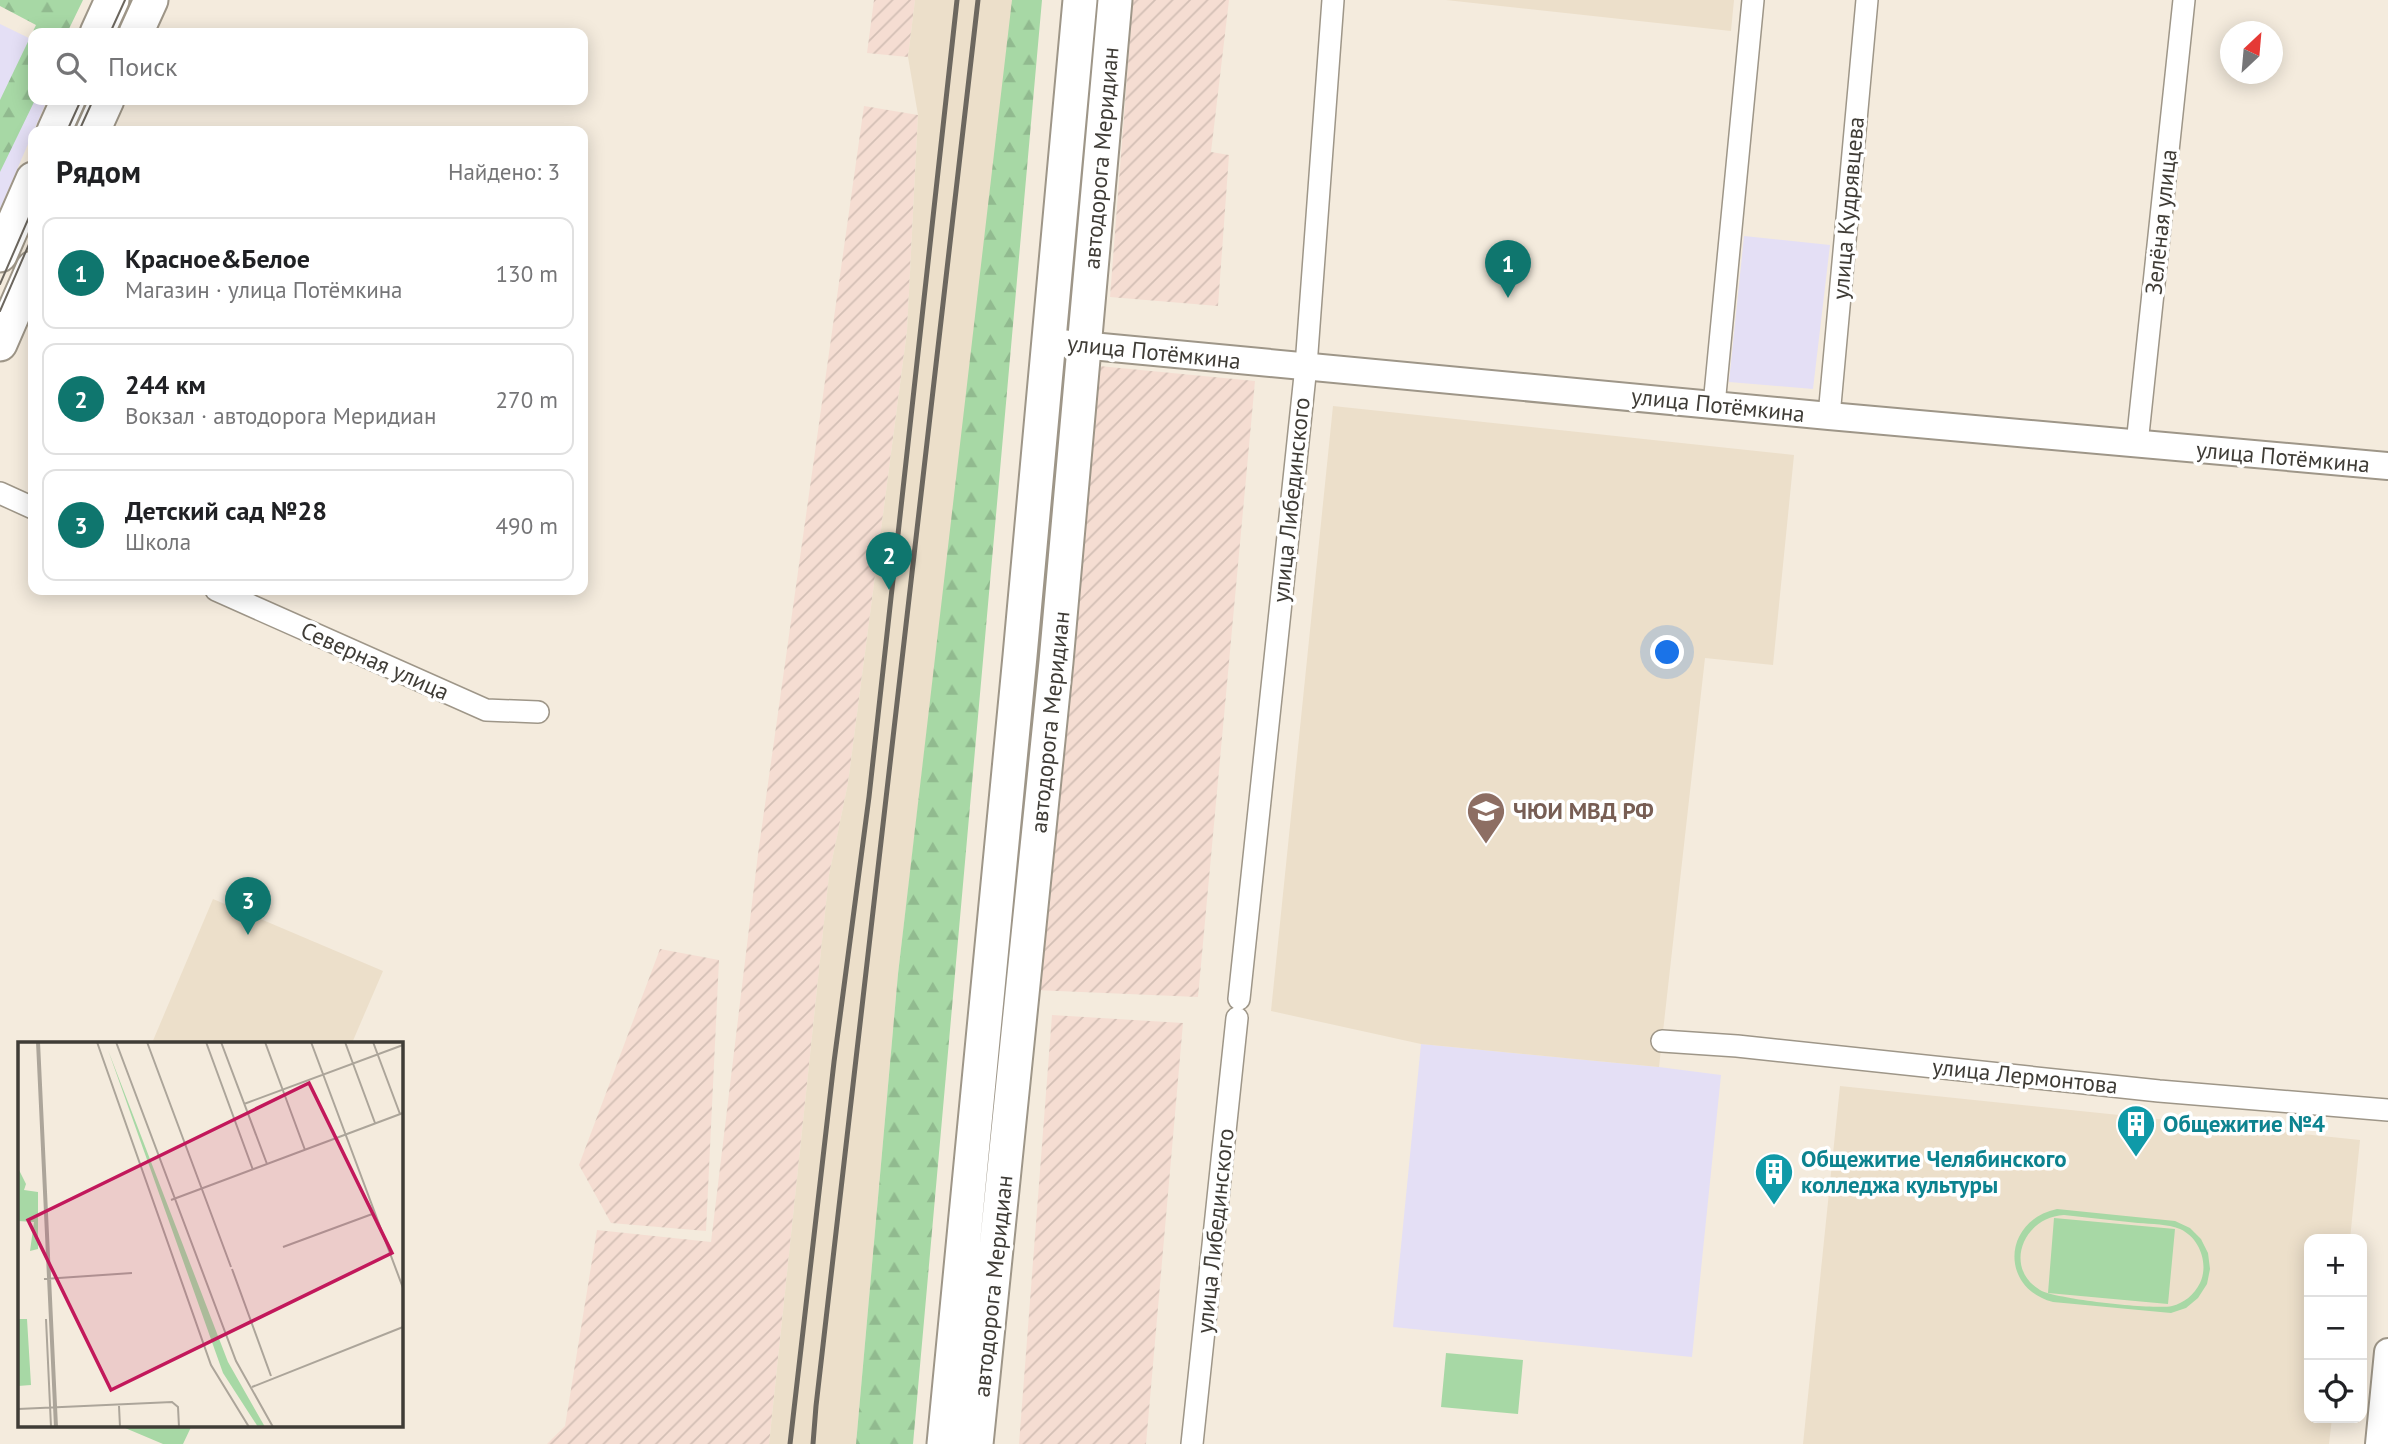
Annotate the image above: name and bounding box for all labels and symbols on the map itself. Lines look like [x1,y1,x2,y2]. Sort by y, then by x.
north arrow [2220,21,2283,84]
street label: автодорога Меридиан [1076,46,1125,270]
street label: улица Кудрявцева [1825,115,1870,301]
street label: Зелёная улица [2138,148,2183,296]
pin: 1 [1485,240,1531,298]
street label: улица Потёмкина [1066,328,1242,375]
street label: улица Потёмкина [1630,381,1806,428]
street label: улица Либединского [1265,396,1316,604]
street label: улица Потёмкина [2195,434,2371,479]
pin: 2 [866,532,912,590]
street label: автодорога Меридиан [1023,609,1076,834]
street label: Северная улица [297,615,454,706]
your location [1650,635,1684,669]
school or university icon: ЧЮИ МВД РФ [1465,790,1507,845]
place label: ЧЮИ МВД РФ [1513,796,1654,825]
pin: 3 [225,877,271,935]
inset map [18,1042,402,1426]
street label: улица Лермонтова [1931,1051,2119,1100]
building icon: Общежитие №4 [2115,1103,2157,1158]
place label: Общежитие №4 [2163,1109,2325,1138]
street label: улица Либединского [1189,1127,1240,1335]
place label: Общежитие Челябинского колледжа культуры [1801,1144,2067,1199]
building icon: Общежитие Челябинского колледжа культуры [1753,1151,1795,1206]
street label: автодорога Меридиан [966,1173,1019,1398]

